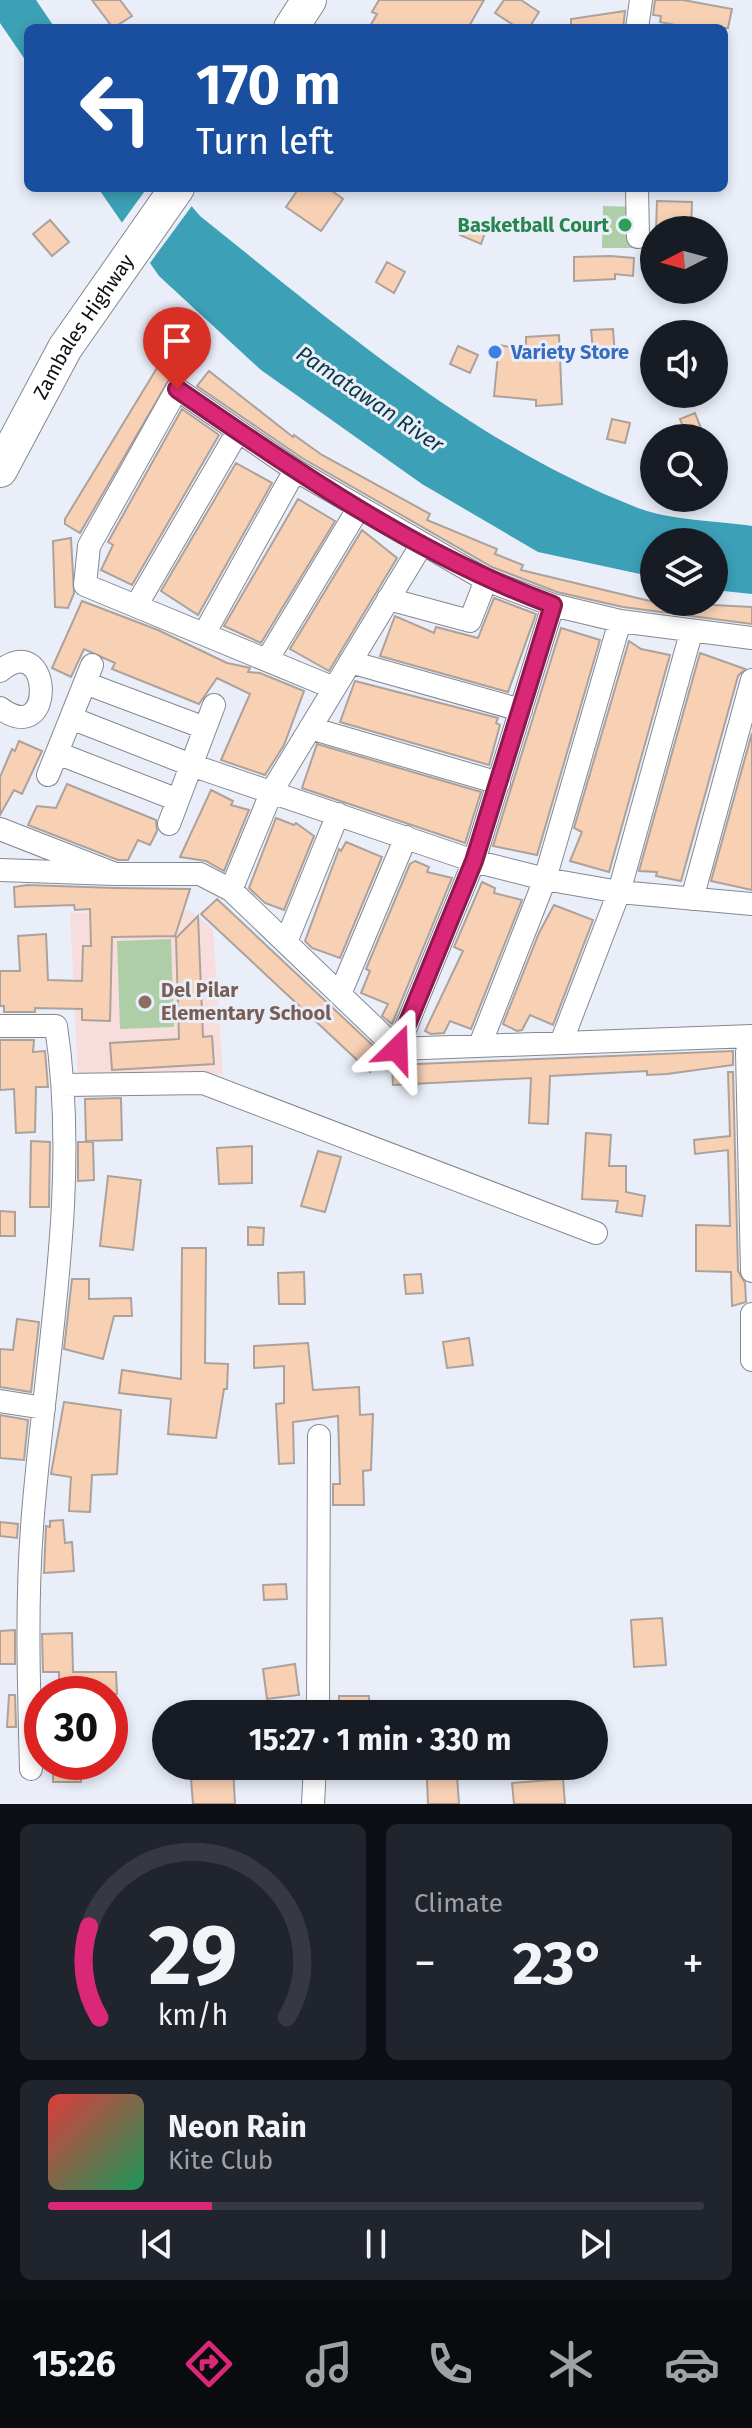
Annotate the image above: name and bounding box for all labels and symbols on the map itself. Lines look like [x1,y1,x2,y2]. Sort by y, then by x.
place label: Basketball Court [458,213,609,237]
marker: Basketball Court [616,216,634,234]
north arrow [640,216,728,304]
street label: Zambales Highway [28,250,139,403]
pin [143,307,211,389]
water label: Pamatawan River [291,340,449,459]
place label: Variety Store [510,340,629,364]
marker: Variety Store [486,343,504,361]
place label: Del Pilar Elementary School [161,978,331,1025]
marker: Del Pilar Elementary School [136,993,154,1011]
position arrow [355,1007,439,1091]
speed limit sign: 30 [24,1676,128,1780]

